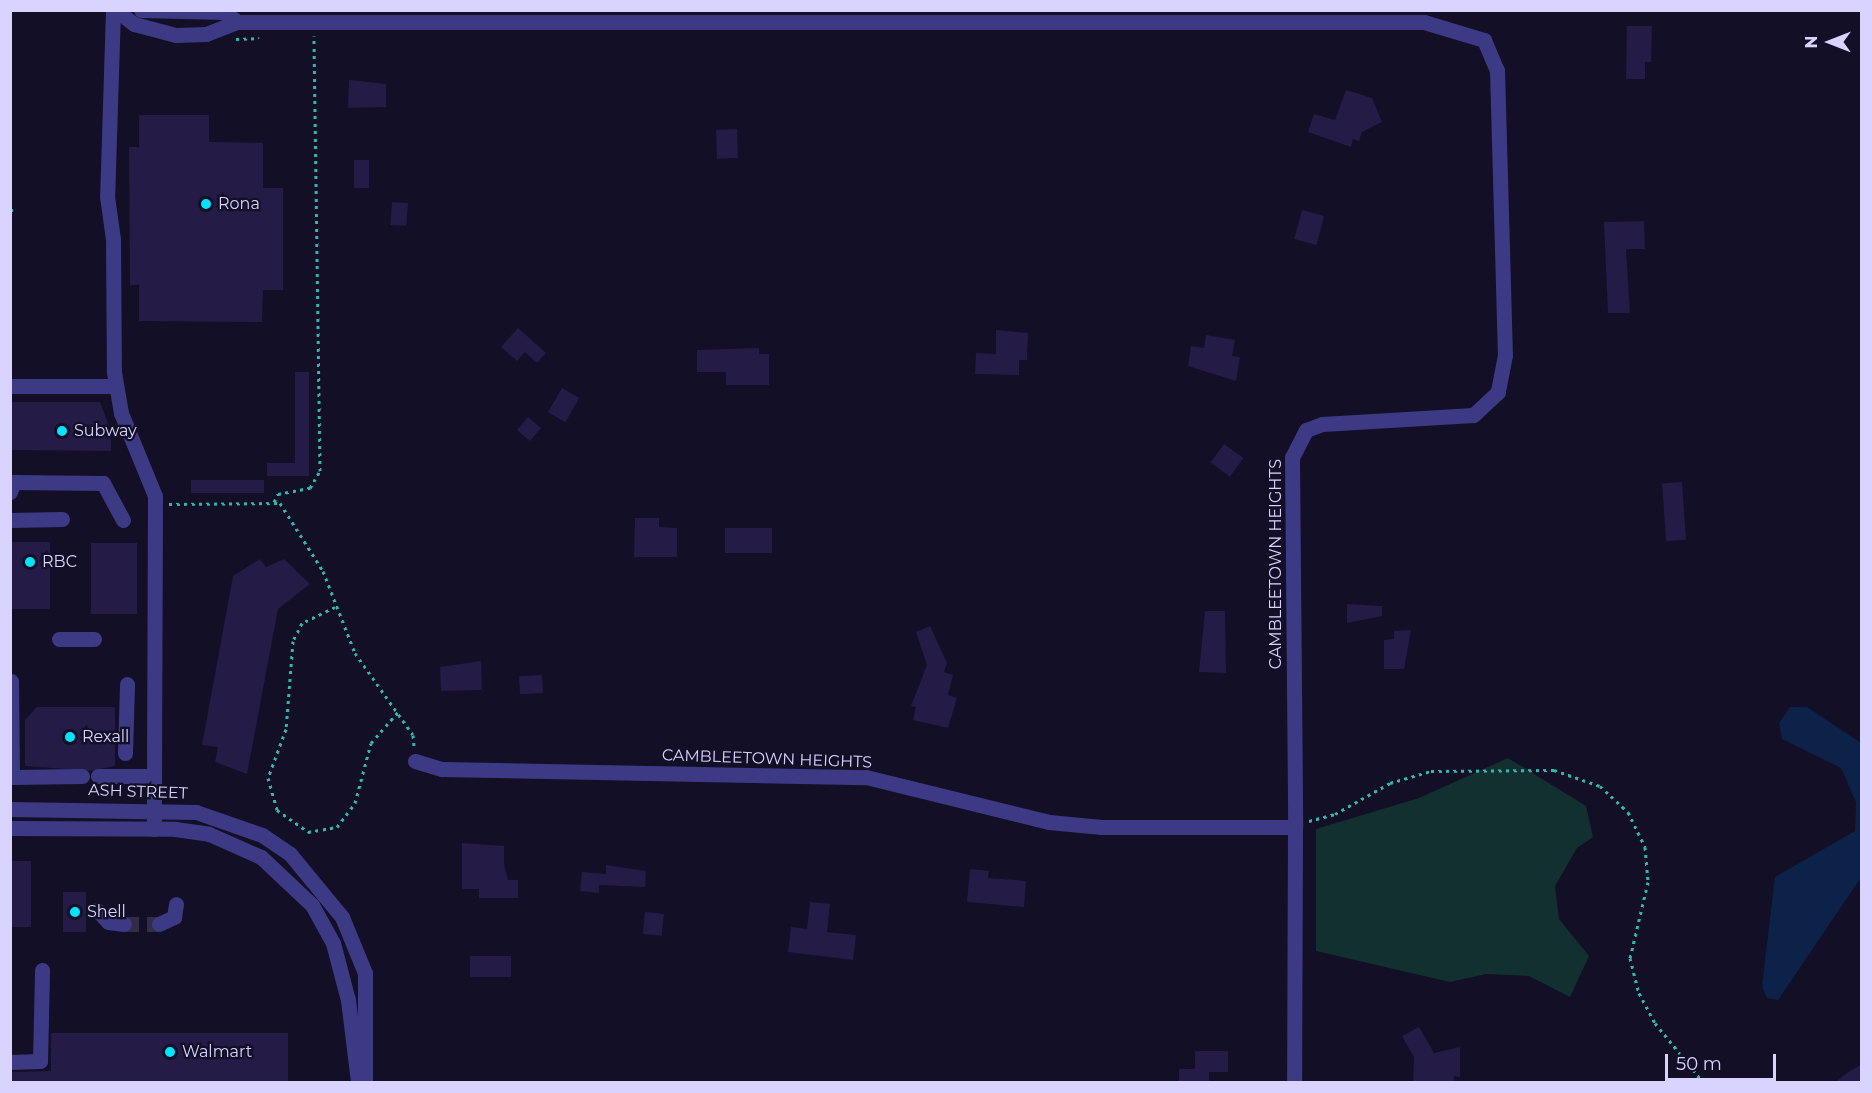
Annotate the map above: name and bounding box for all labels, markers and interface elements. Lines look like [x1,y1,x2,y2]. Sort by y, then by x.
north arrow [1800,12,1860,72]
text: N [1802,36,1821,48]
place label: Rona [218,194,260,214]
marker: Rona [199,197,213,211]
place label: Subway [74,421,137,441]
marker: Subway [55,424,69,438]
street label: CAMBLEETOWN HEIGHTS [1266,459,1286,669]
place label: RBC [42,552,77,572]
marker: RBC [23,555,37,569]
place label: Rexall [82,727,129,747]
marker: Rexall [63,730,77,744]
street label: CAMBLEETOWN HEIGHTS [662,746,872,772]
street label: ASH STREET [88,781,188,803]
place label: Shell [87,902,126,922]
marker: Shell [68,905,82,919]
place label: Walmart [182,1042,252,1062]
scale bar [1668,1042,1779,1080]
marker: Walmart [163,1045,177,1059]
text: 50 m [1676,1053,1722,1075]

